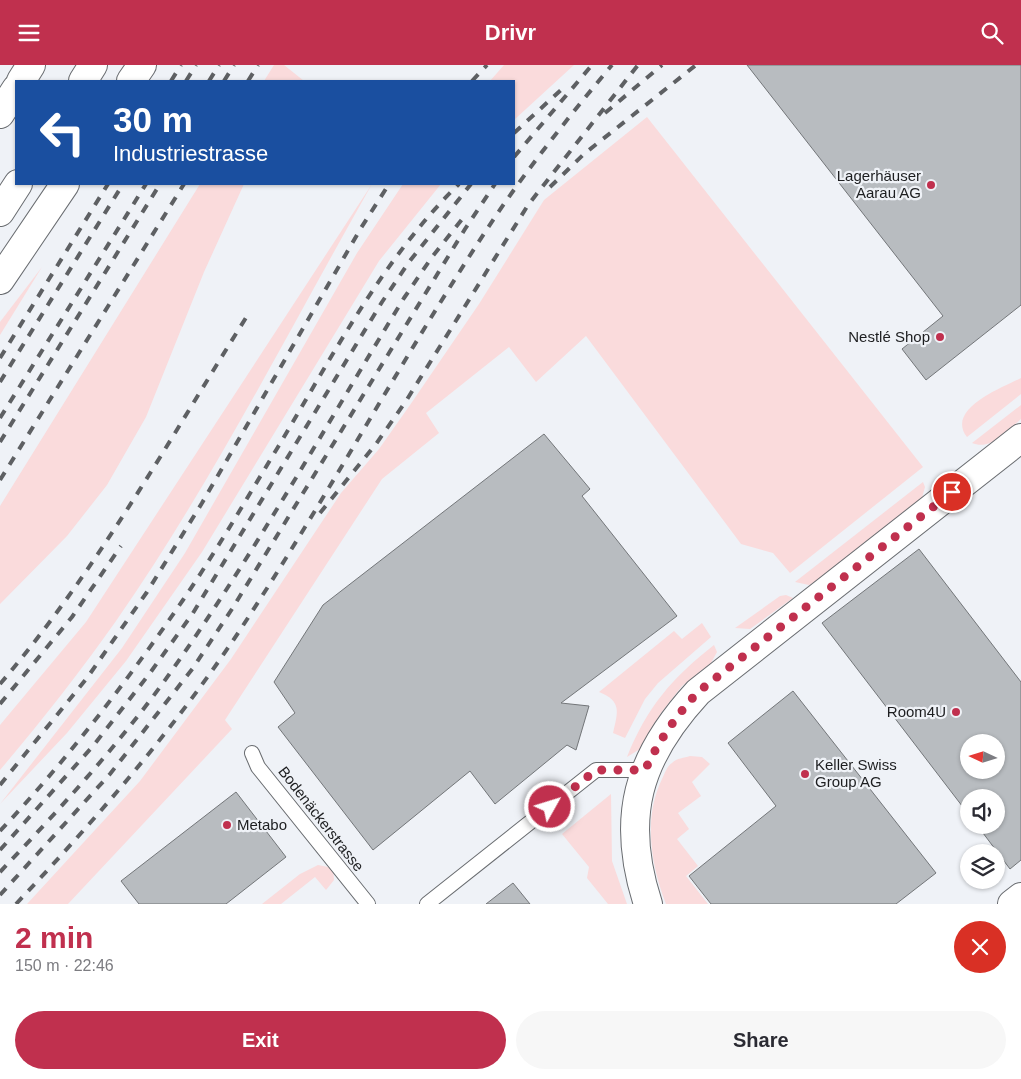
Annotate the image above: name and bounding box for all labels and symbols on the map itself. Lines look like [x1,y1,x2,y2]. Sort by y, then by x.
place label: Lagerhäuser Aarau AG [837,167,921,201]
marker: Lagerhäuser Aarau AG [925,179,937,191]
place label: Nestlé Shop [848,328,930,345]
marker: Nestlé Shop [934,331,946,343]
pin [931,471,973,513]
place label: Room4U [887,703,946,720]
marker: Room4U [950,706,962,718]
north arrow [960,734,1005,779]
place label: Keller Swiss Group AG [815,756,897,790]
street label: Bodenäckerstrasse [275,763,368,875]
marker: Keller Swiss Group AG [799,768,811,780]
position arrow [523,780,575,832]
place label: Metabo [237,816,287,833]
marker: Metabo [221,819,233,831]

